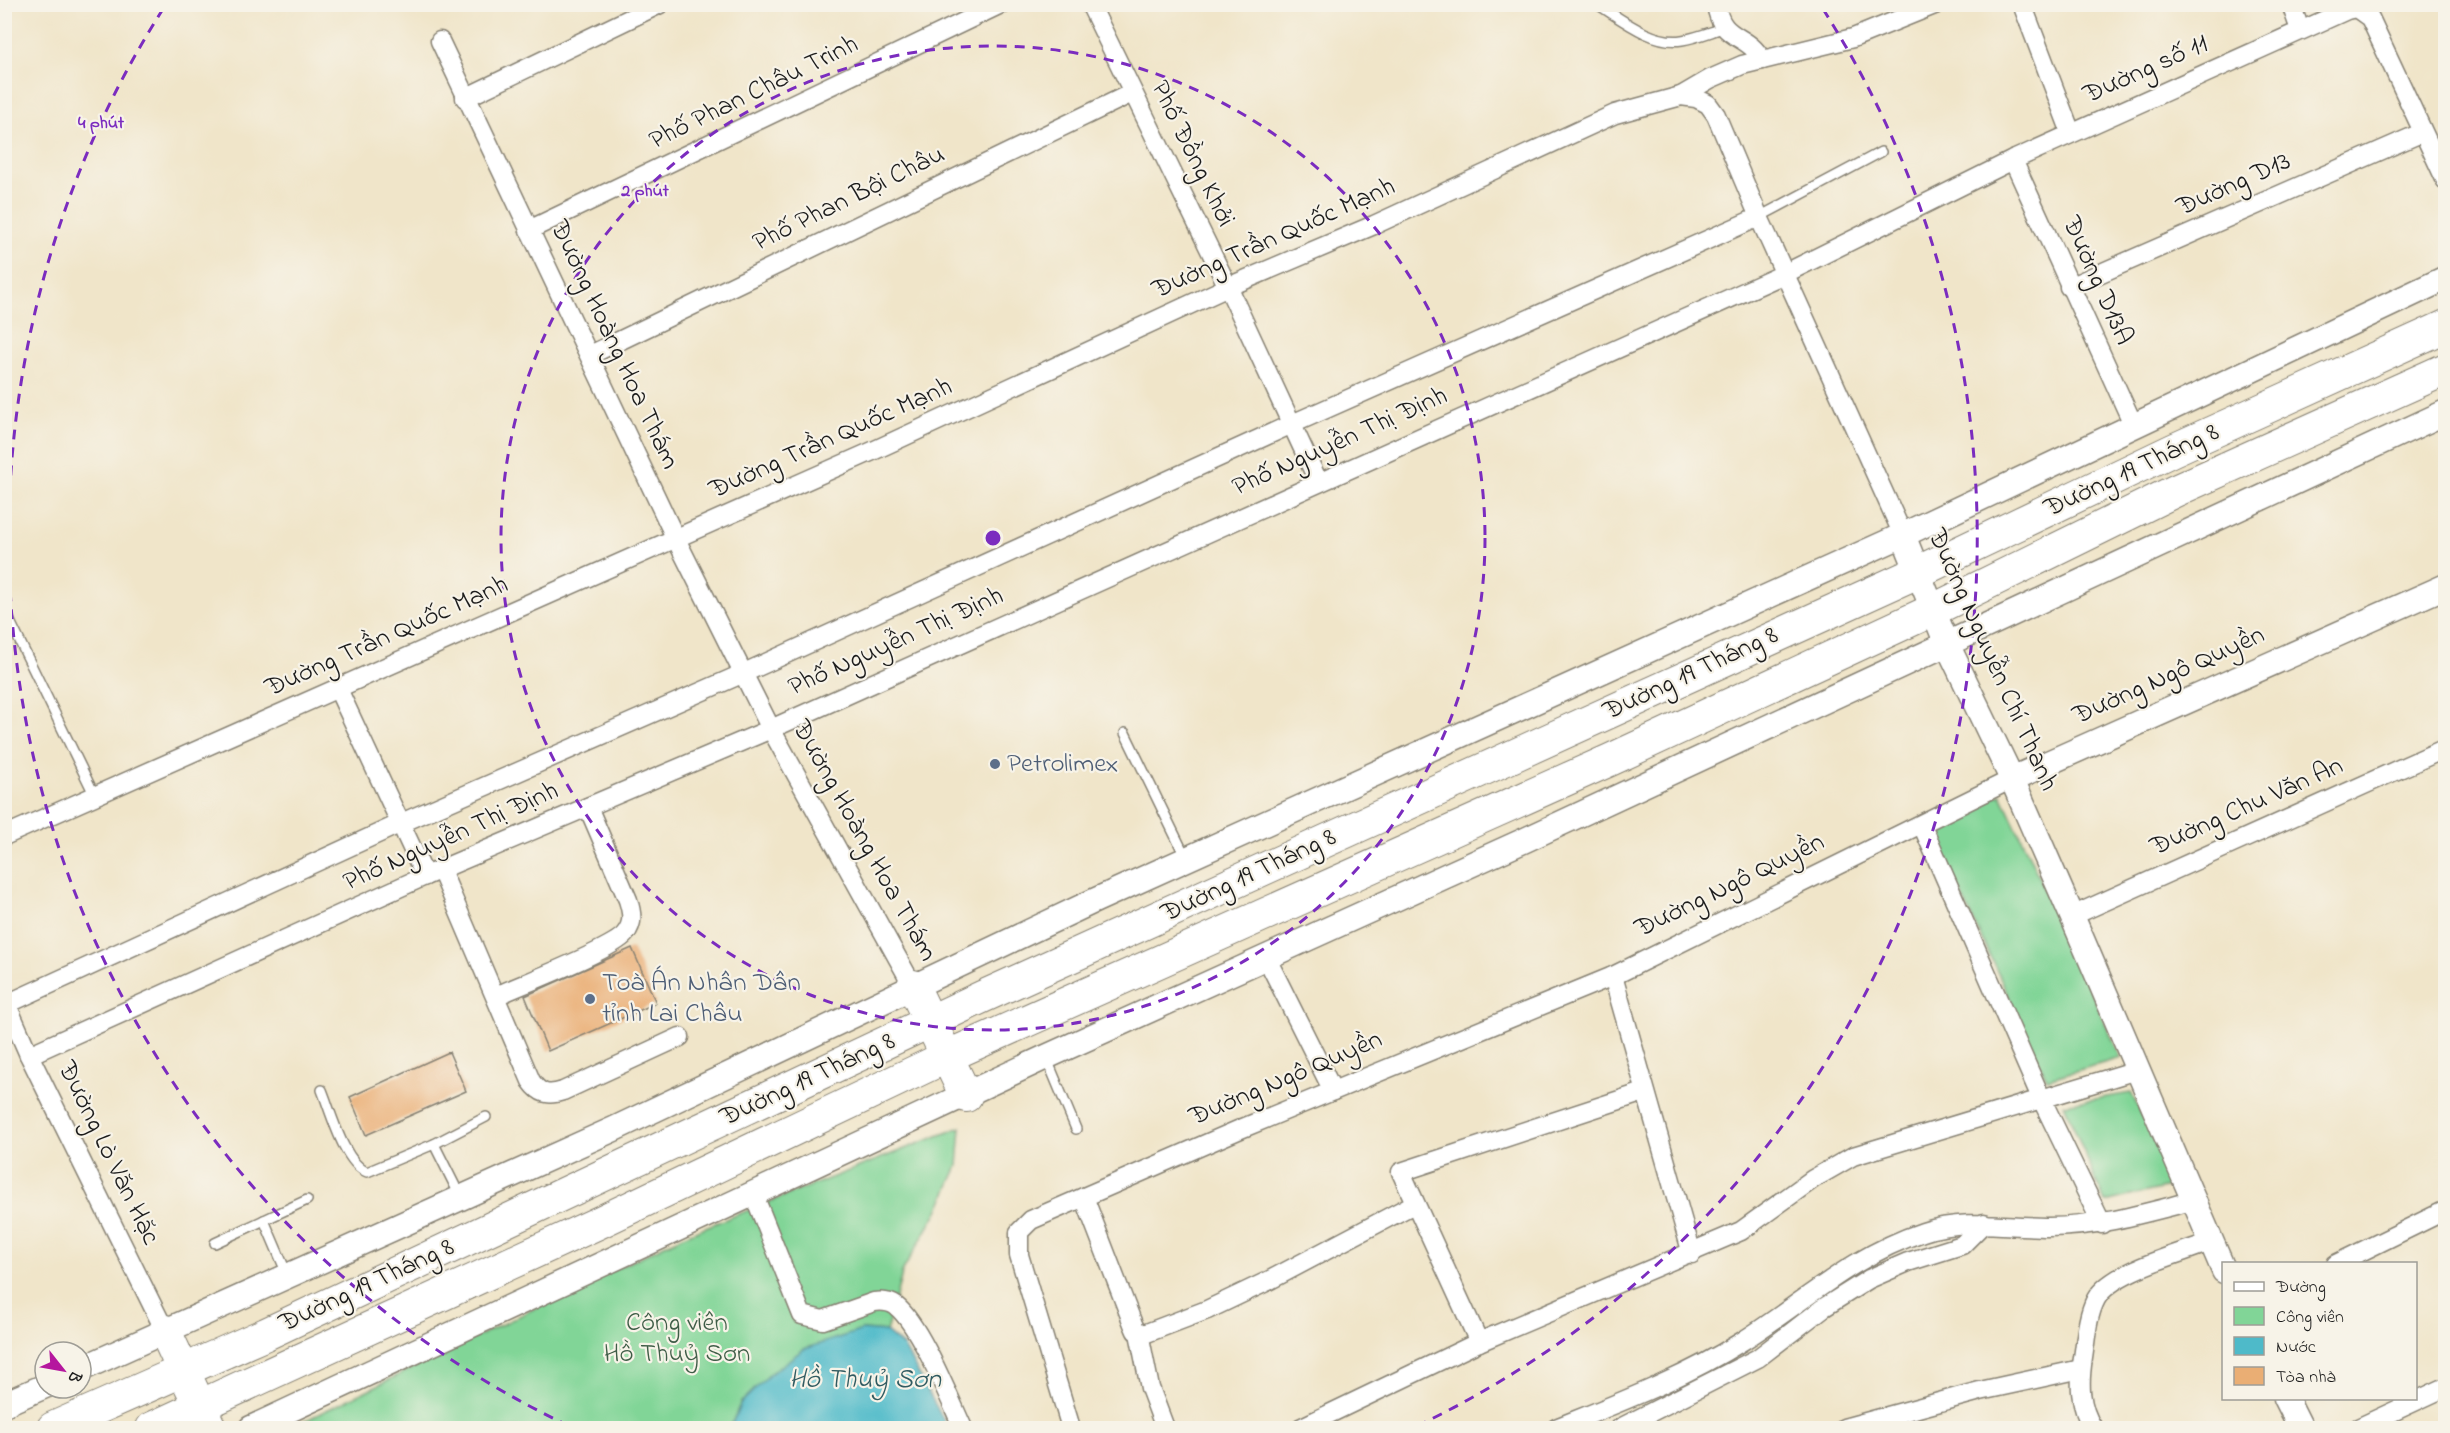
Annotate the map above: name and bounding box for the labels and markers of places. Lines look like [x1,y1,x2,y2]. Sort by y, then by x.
centre of rings [983,528,1003,548]
place label: Petrolimex [1007,745,1118,784]
marker: Petrolimex [988,757,1002,771]
place label: Toà Án Nhân Dân tỉnh Lai Châu [602,964,801,1034]
marker: Toà Án Nhân Dân tỉnh Lai Châu [583,992,597,1006]

